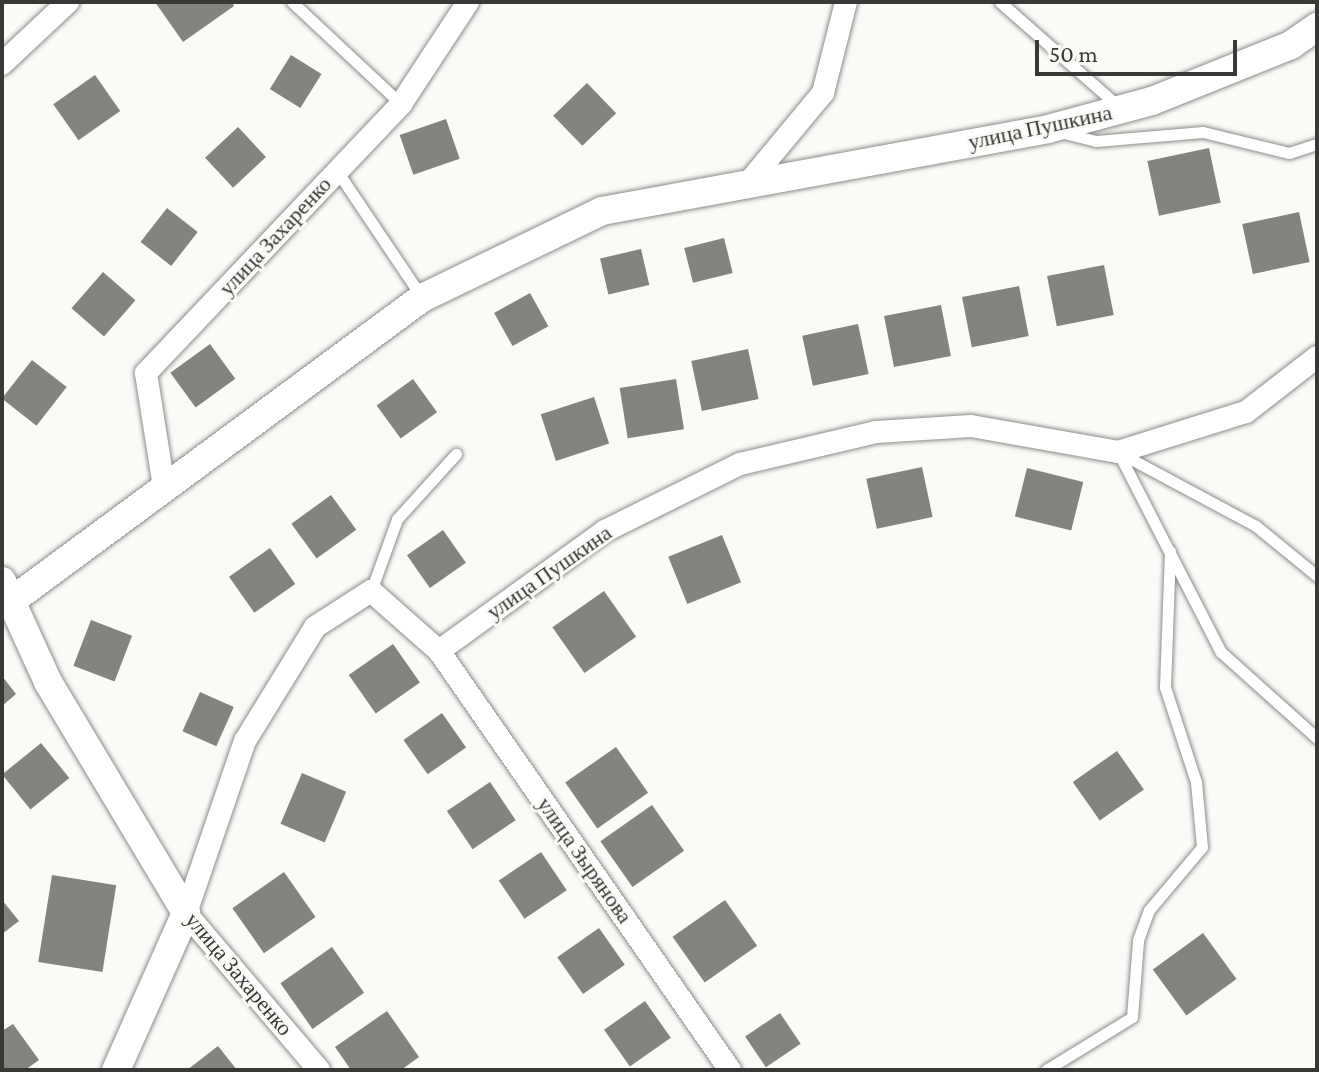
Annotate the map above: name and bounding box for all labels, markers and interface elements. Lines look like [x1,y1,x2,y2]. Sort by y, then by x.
scale bar [1039,24,1241,74]
text: 50 m [1049,40,1098,67]
street label: улица Пушкина [966,99,1114,155]
street label: улица Захаренко [213,171,337,301]
street label: улица Пушкина [482,519,616,625]
street label: улица Зырянова [532,792,638,928]
street label: улица Захаренко [180,907,298,1041]

